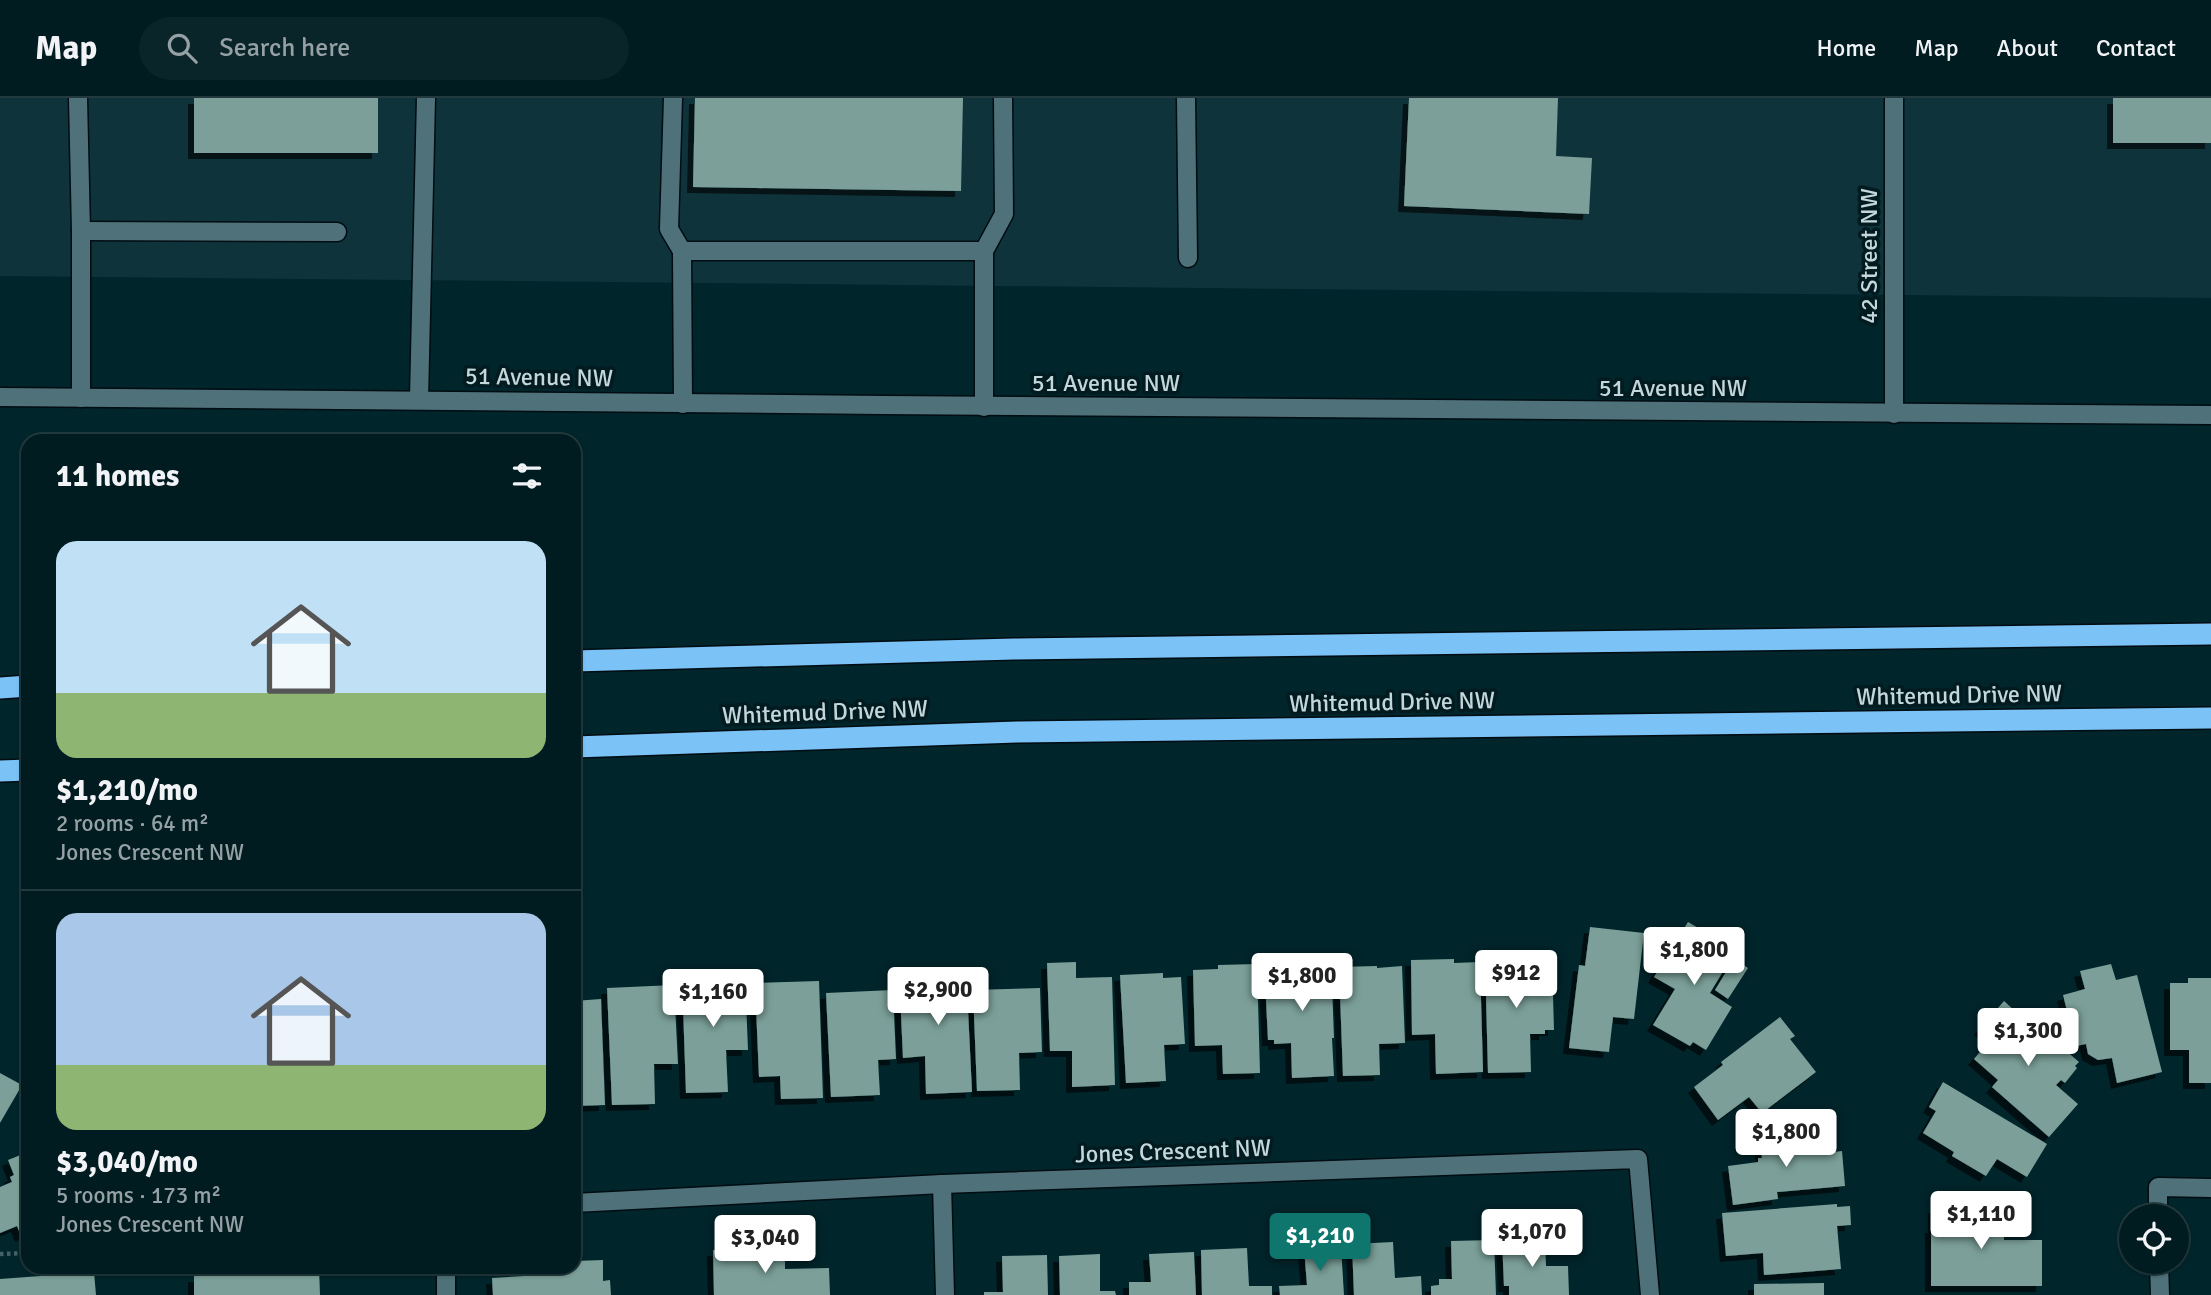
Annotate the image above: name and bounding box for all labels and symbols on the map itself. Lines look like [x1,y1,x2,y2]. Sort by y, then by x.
street label: 42 Street NW [1854,188,1884,324]
street label: 51 Avenue NW [465,361,613,393]
street label: 51 Avenue NW [1032,368,1180,398]
street label: 51 Avenue NW [1599,373,1747,403]
street label: Whitemud Drive NW [1856,678,2062,712]
street label: Whitemud Drive NW [1289,685,1495,719]
street label: Whitemud Drive NW [722,693,928,731]
pin: $1,800 [1637,928,1751,987]
pin: $912 [1475,950,1557,1010]
pin: $1,800 [1245,954,1359,1013]
pin: $2,900 [881,968,995,1027]
pin: $1,160 [656,970,770,1029]
pin: $1,300 [1971,1009,2085,1068]
pin: $1,800 [1729,1110,1843,1169]
street label: Jones Crescent NW [1074,1133,1272,1169]
pin: $1,110 [1924,1192,2038,1251]
pin: $1,070 [1475,1210,1589,1269]
pin: $1,210 [1263,1214,1377,1273]
pin: $3,040 [708,1216,822,1275]

